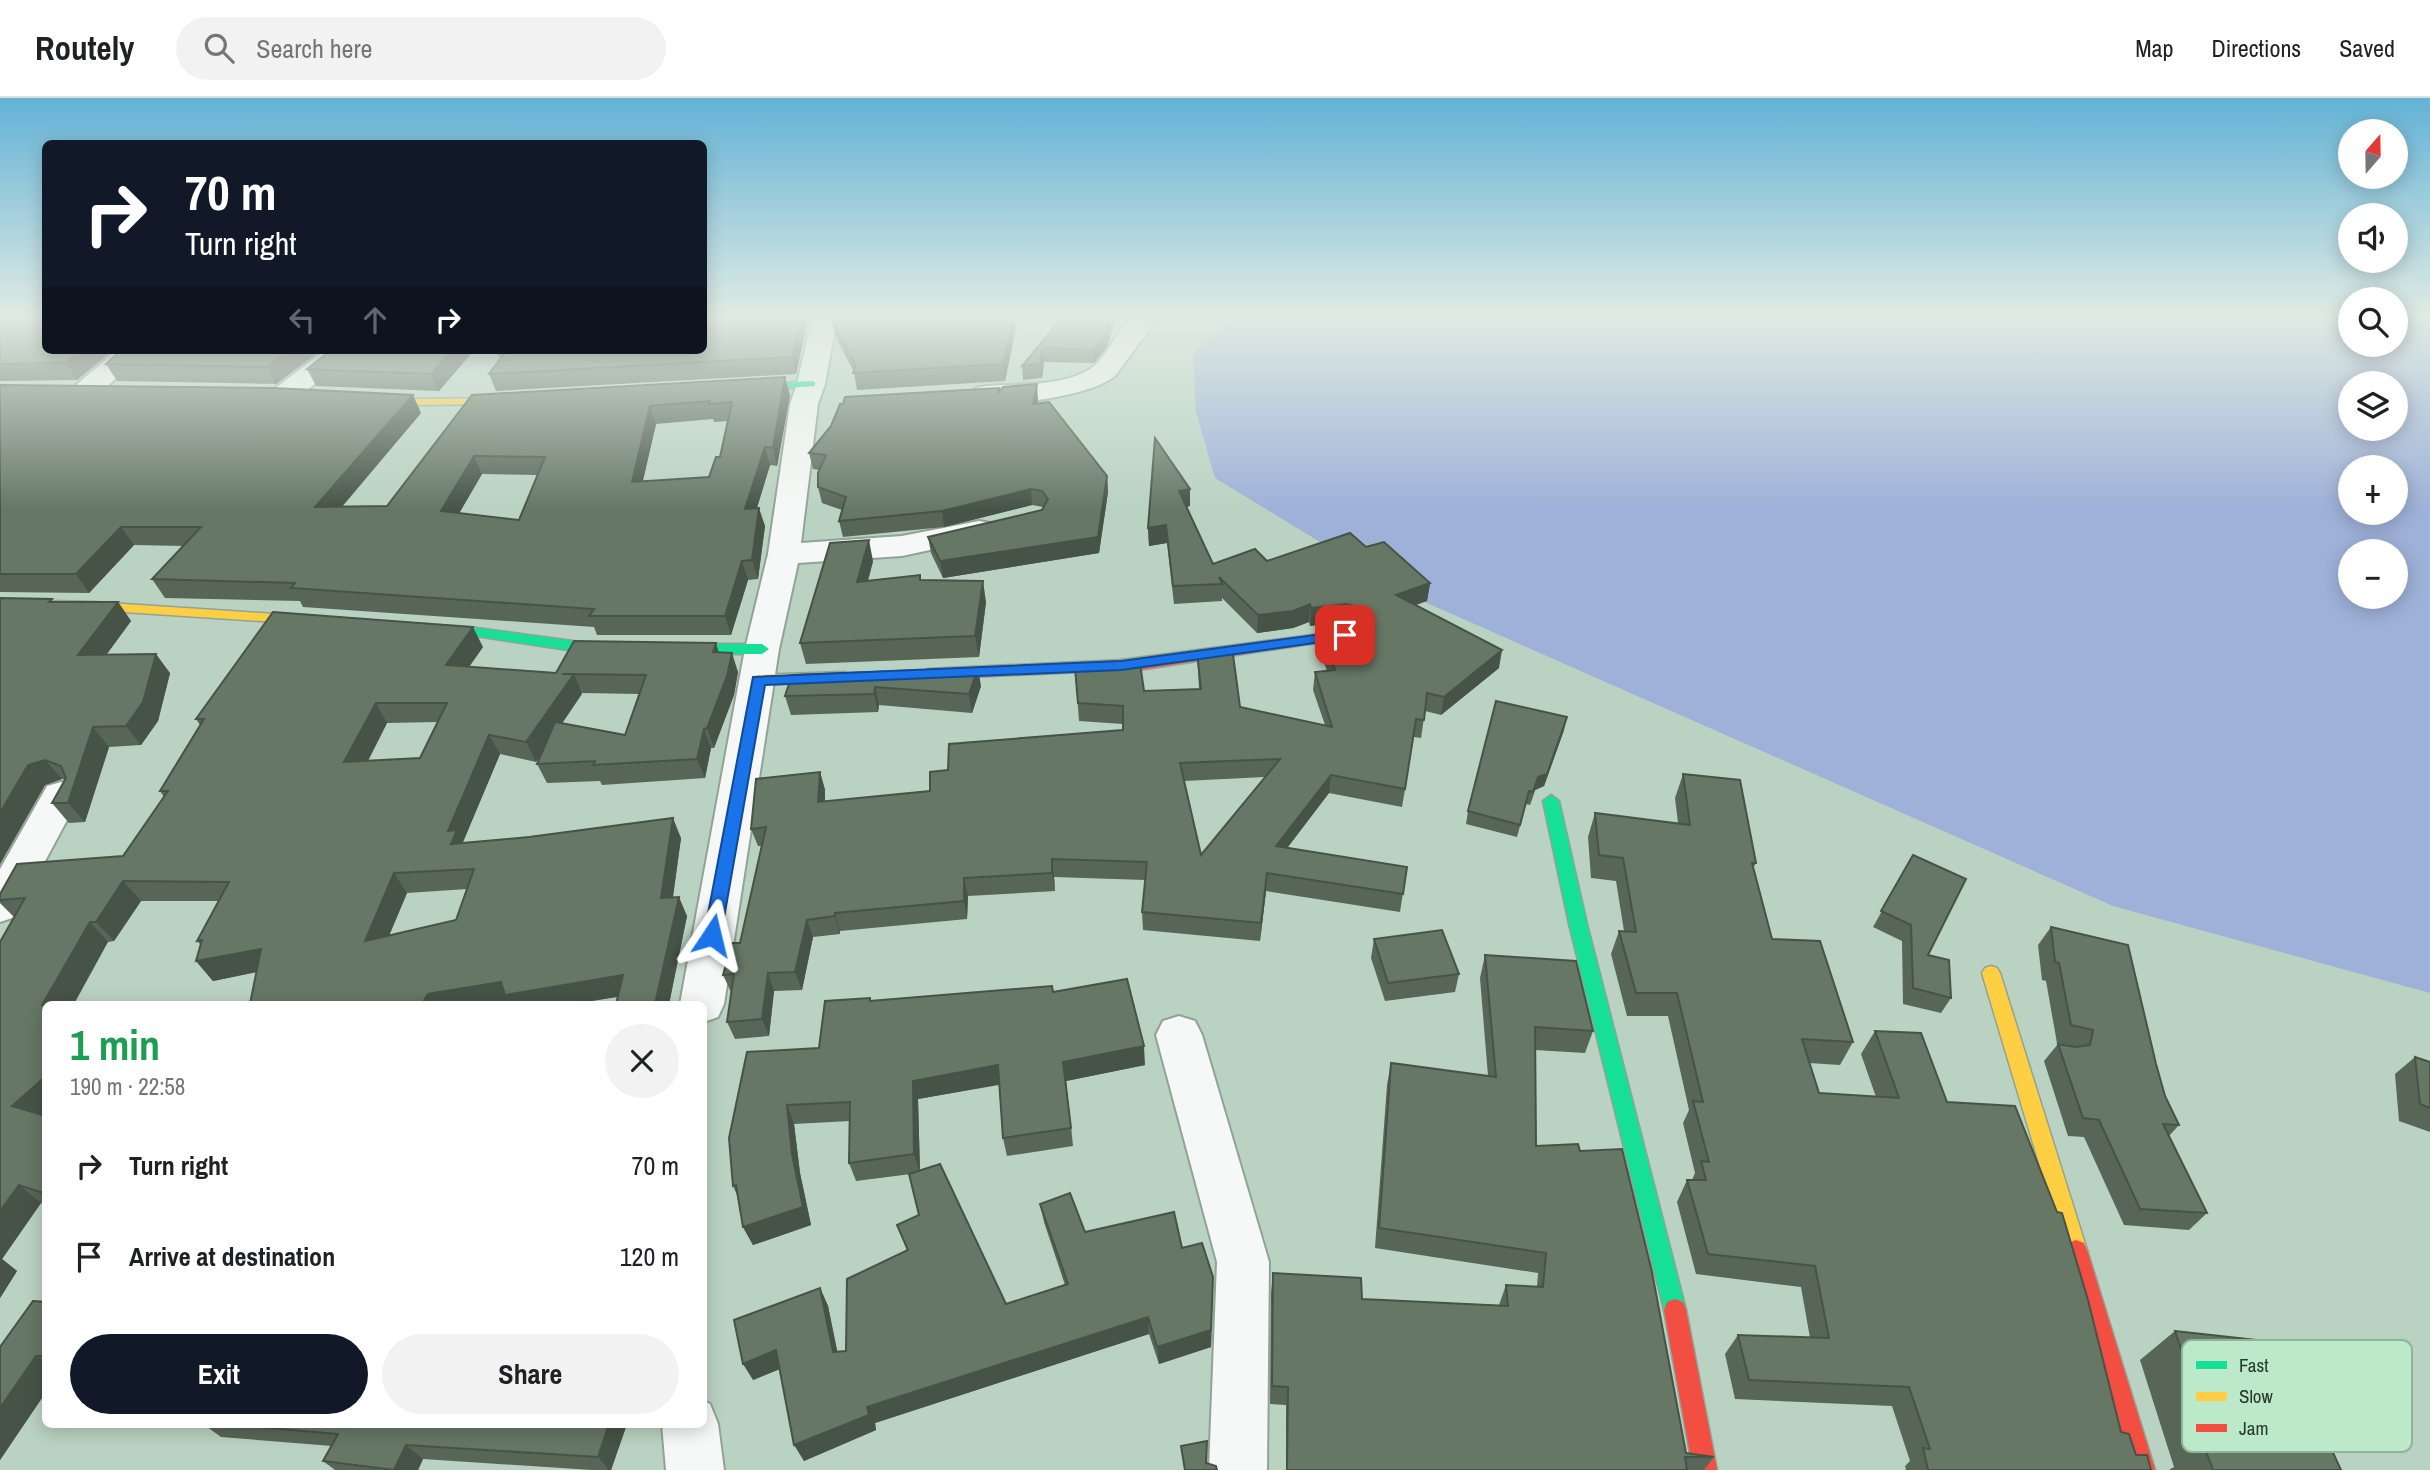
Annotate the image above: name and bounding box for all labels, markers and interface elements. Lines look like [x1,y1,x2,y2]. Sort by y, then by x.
search box [176,17,666,80]
text: Routely [35,26,134,70]
icon: search [200,29,238,67]
text: Search here [256,31,372,66]
text: Map [2135,32,2173,64]
text: Directions [2211,32,2301,64]
text: Saved [2339,32,2395,64]
north arrow [2338,119,2408,189]
map controls [2338,119,2408,609]
text: 70 m [185,159,277,225]
icon: right [70,168,161,259]
button: sound [2338,203,2408,273]
text: Turn right [185,222,297,265]
button: search [2338,287,2408,357]
icon: left [283,301,321,339]
icon: ahead [356,301,394,339]
icon: right [429,301,467,339]
button: layers [2338,371,2408,441]
button: + [2338,455,2408,525]
button: − [2338,539,2408,609]
pin [1315,605,1375,665]
icon: arrive [1326,616,1364,654]
position arrow [675,898,749,972]
text: 1 min [70,1017,160,1073]
button: close [605,1024,679,1098]
text: 190 m · 22:58 [70,1071,185,1102]
icon: right [70,1147,108,1185]
text: Turn right [129,1148,228,1183]
text: 70 m [632,1148,679,1183]
icon: arrive [70,1238,108,1276]
text: Arrive at destination [129,1239,335,1274]
text: 120 m [620,1239,679,1274]
button: Exit [70,1334,368,1414]
button: Share [382,1334,679,1414]
legend [2182,1340,2412,1452]
text: Fast [2239,1352,2269,1378]
text: Slow [2239,1383,2274,1409]
text: Jam [2239,1415,2268,1441]

